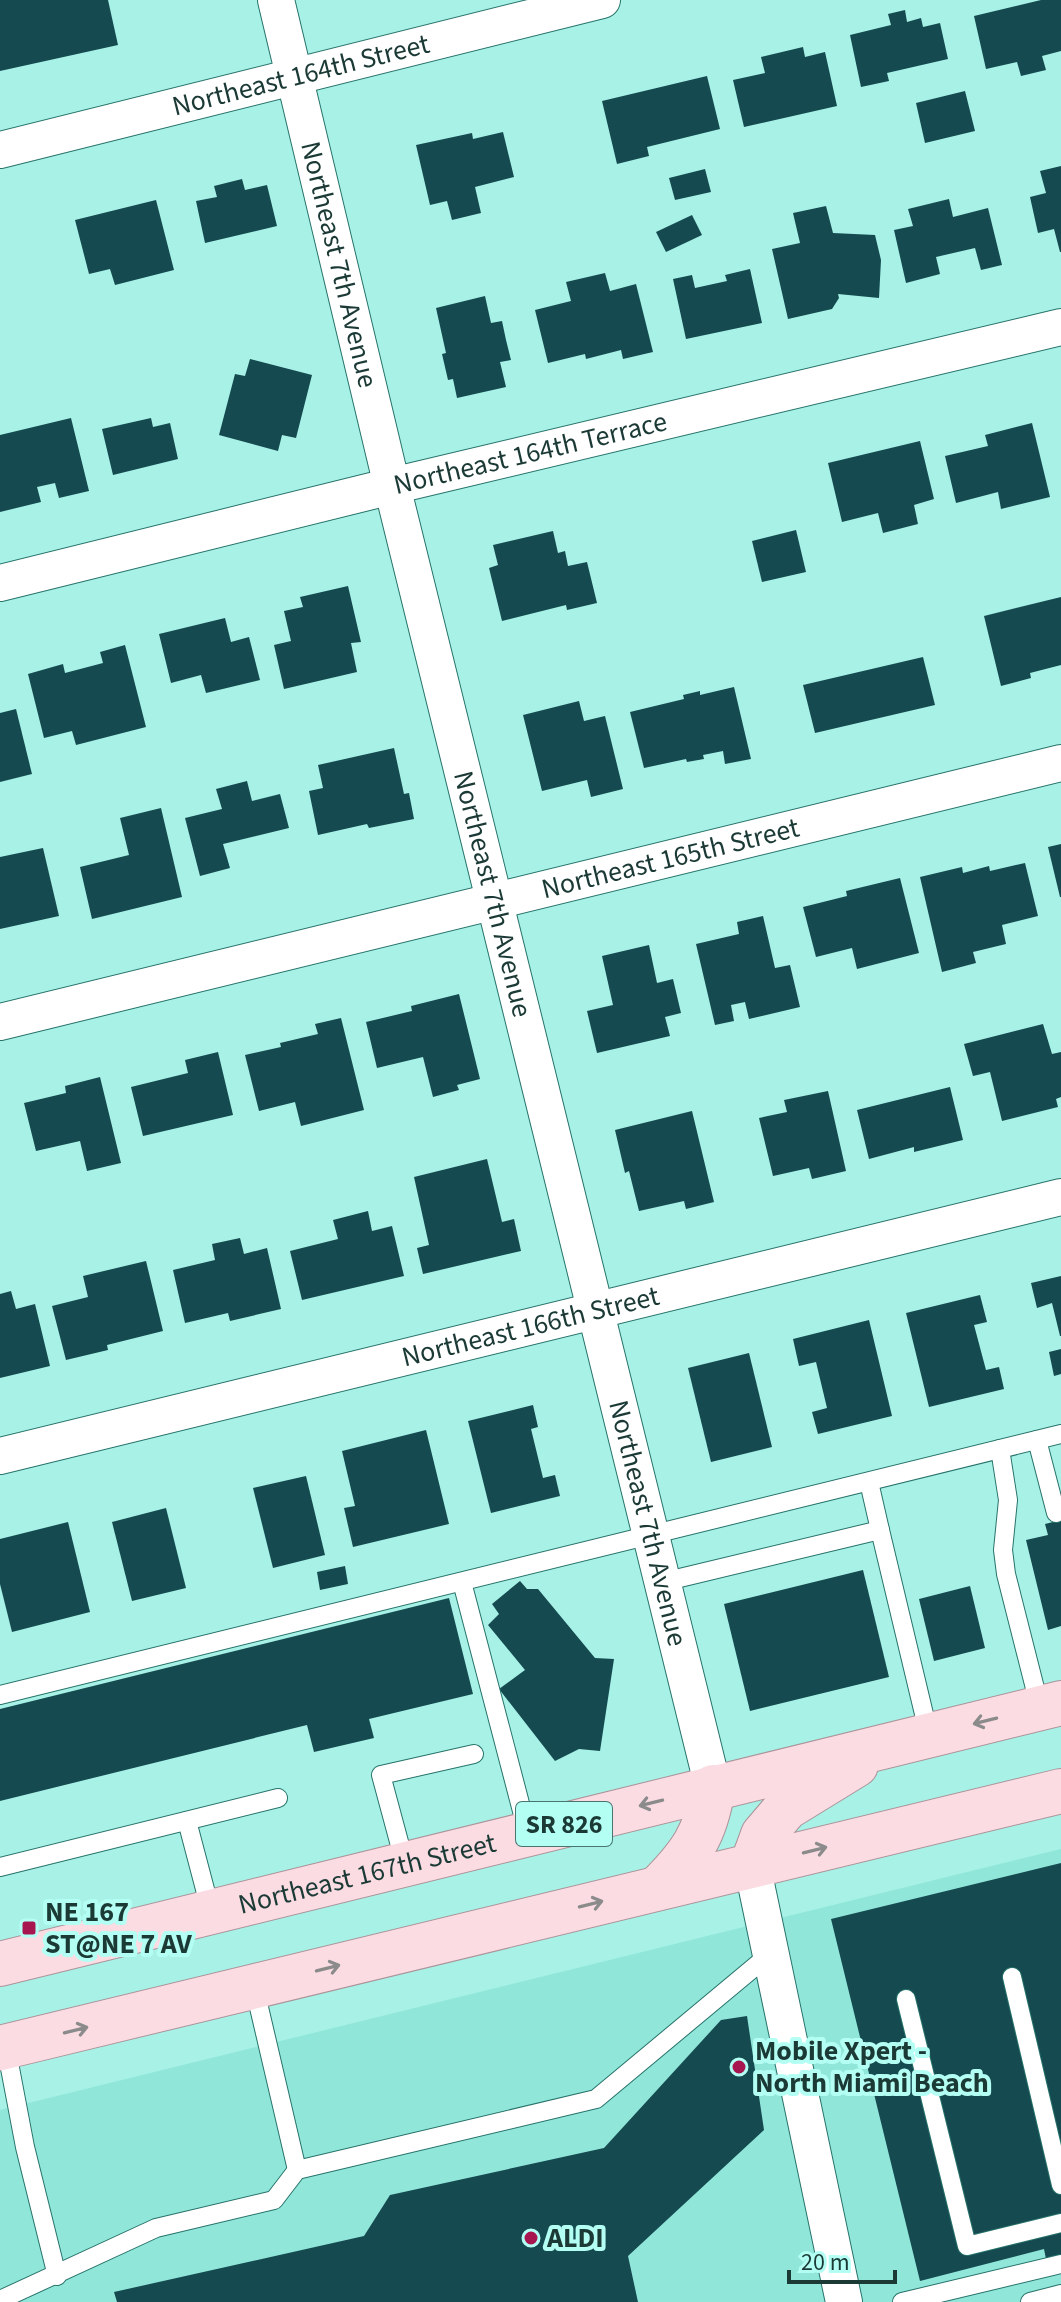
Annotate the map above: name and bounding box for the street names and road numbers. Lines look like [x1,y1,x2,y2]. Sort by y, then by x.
street label: Northeast 164th Street [168,24,434,126]
street label: Northeast 7th Avenue [290,137,388,392]
street label: Northeast 164th Terrace [390,401,671,505]
street label: Northeast 7th Avenue [443,767,542,1021]
street label: Northeast 165th Street [537,808,804,909]
street label: Northeast 166th Street [398,1276,664,1377]
street label: Northeast 7th Avenue [598,1396,698,1650]
road number: SR 826 [516,1802,612,1846]
street label: Northeast 167th Street [234,1823,500,1925]

